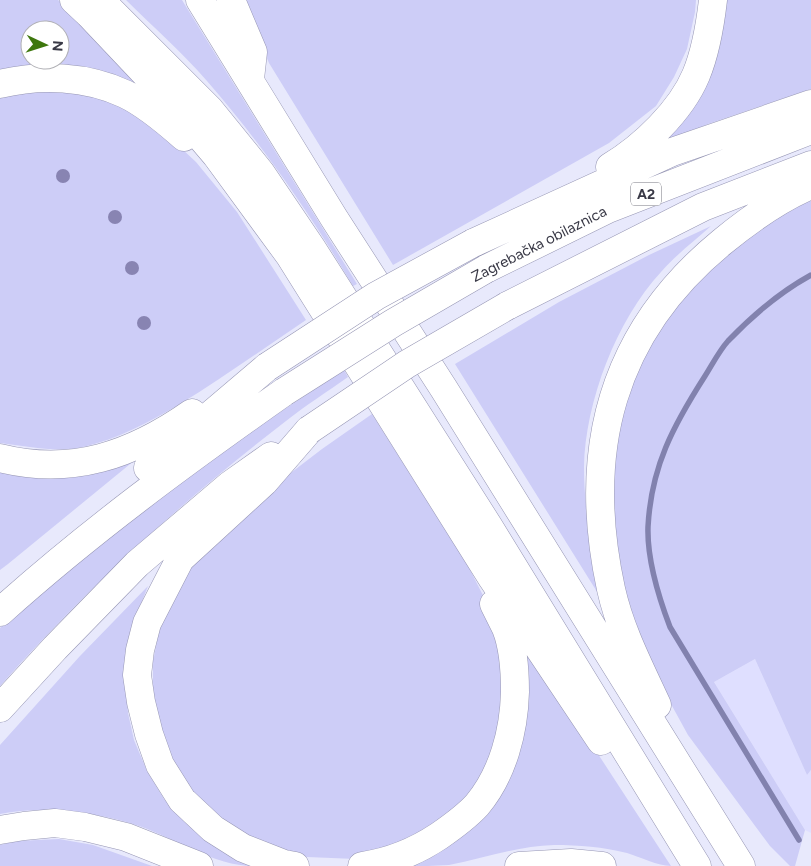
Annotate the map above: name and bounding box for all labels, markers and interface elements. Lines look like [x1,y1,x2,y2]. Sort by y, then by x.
north arrow [20,20,70,70]
text: N [49,40,66,52]
road number: A2 [631,182,661,205]
street label: Zagrebačka obilaznica [468,202,610,286]

